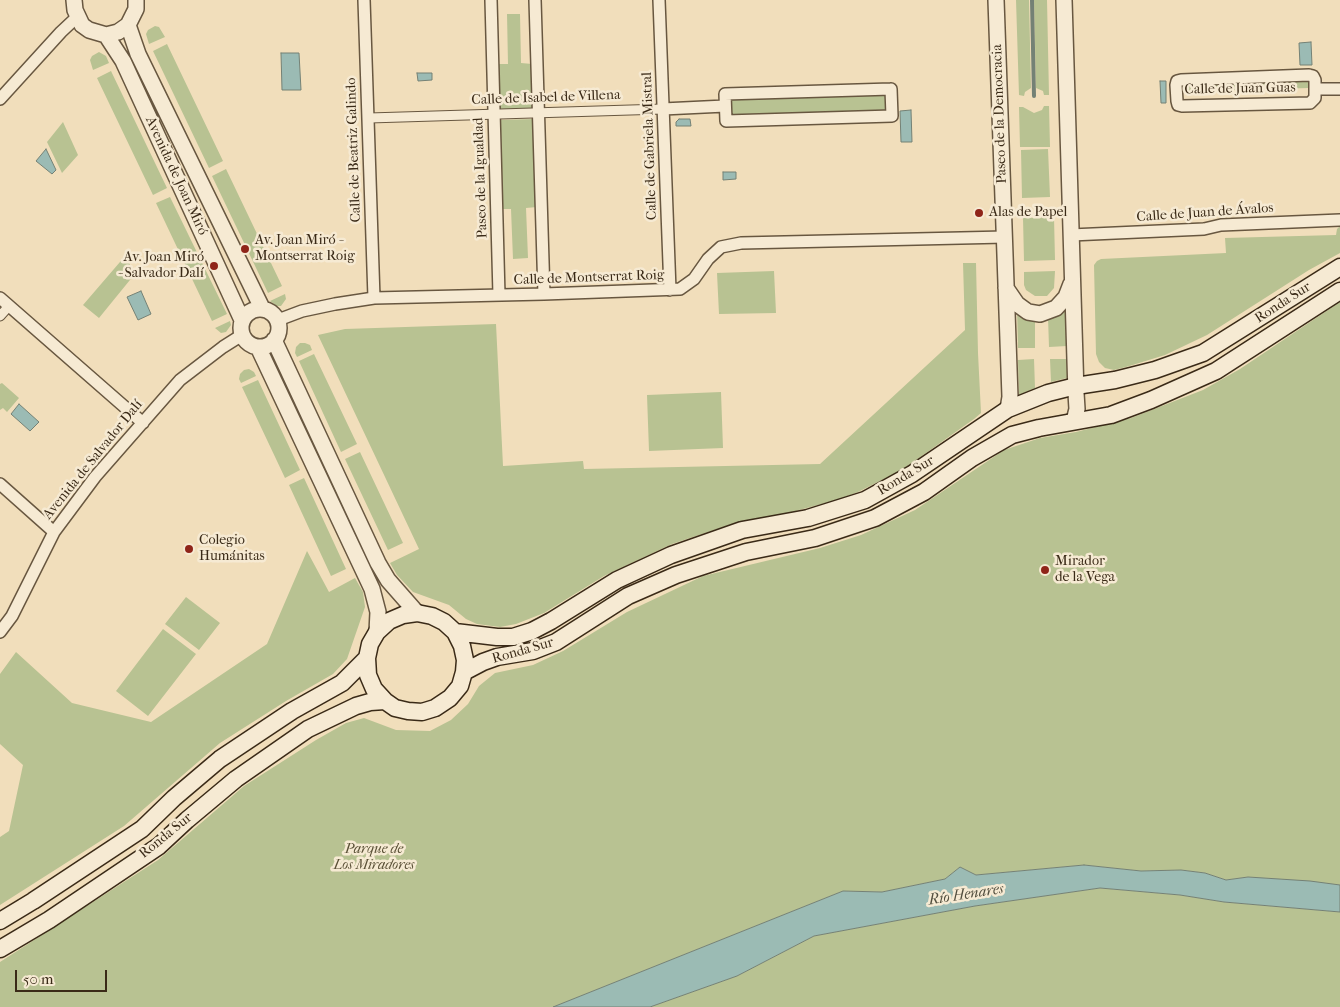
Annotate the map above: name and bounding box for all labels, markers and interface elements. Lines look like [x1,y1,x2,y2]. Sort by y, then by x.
street label: Paseo de la Democracia [989,44,1011,184]
street label: Calle de Gabriela Mistral [639,72,661,220]
street label: Calle de Beatriz Galindo [343,77,365,223]
street label: Calle de Juan Guas [1184,80,1296,98]
street label: Calle de Isabel de Villena [471,87,621,109]
street label: Avenida de Joan Miró [141,114,211,238]
street label: Paseo de la Igualdad [470,117,492,239]
street label: Calle de Juan de Ávalos [1136,200,1274,226]
place label: Alas de Papel [989,205,1067,221]
marker: Alas de Papel [973,207,985,219]
place label: Av. Joan Miró - Montserrat Roig [255,233,355,266]
marker: Av. Joan Miró - Montserrat Roig [239,243,251,255]
place label: Av. Joan Miró - Salvador Dalí [118,250,204,282]
marker: Av. Joan Miró - Salvador Dalí [208,260,220,272]
street label: Calle de Montserrat Roig [513,267,665,289]
street label: Ronda Sur [1252,279,1314,327]
street label: Avenida de Salvador Dalí [40,397,146,523]
street label: Ronda Sur [875,453,937,499]
place label: Colegio Humánitas [199,533,265,566]
marker: Colegio Humánitas [183,543,195,555]
place label: Mirador de la Vega [1055,554,1115,586]
marker: Mirador de la Vega [1039,564,1051,576]
street label: Ronda Sur [490,634,556,668]
street label: Ronda Sur [136,810,196,862]
park label: Parque de Los Miradores [334,842,414,874]
water label: Río Henares [927,880,1005,910]
scale bar [18,960,110,992]
text: 50 m [23,970,53,988]

